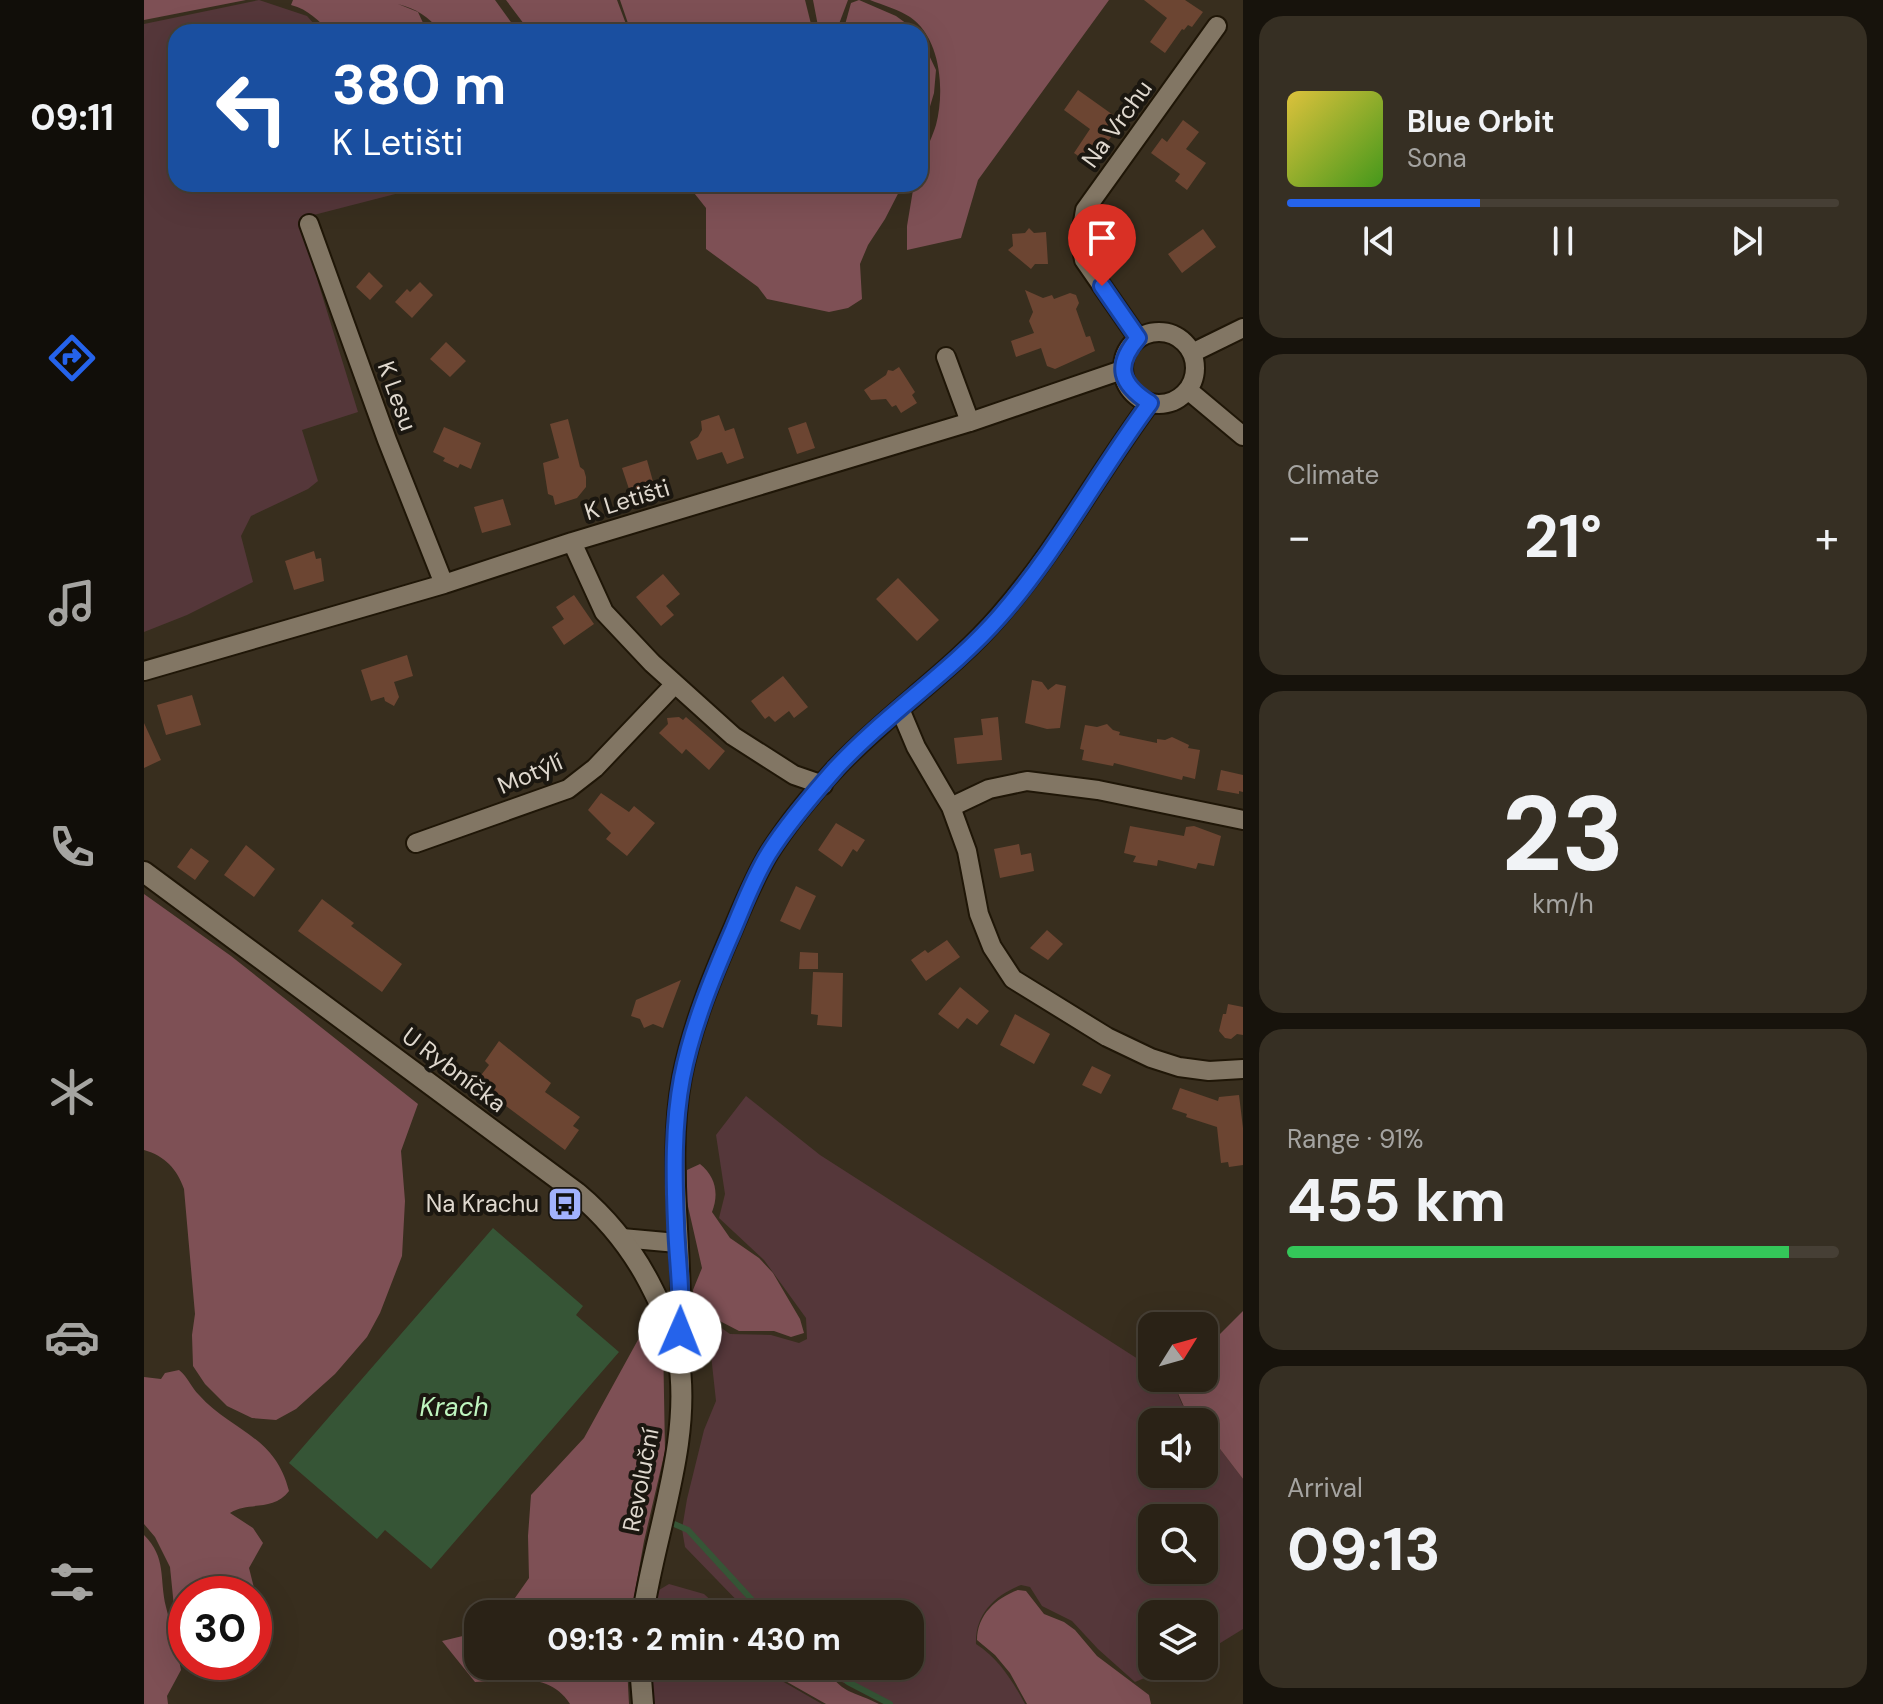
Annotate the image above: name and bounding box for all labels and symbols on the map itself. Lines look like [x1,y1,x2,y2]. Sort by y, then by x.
street label: Na Vrchu [1074,74,1159,174]
pin [1068,204,1136,286]
street label: K Lesu [371,357,424,435]
street label: K Letišti [580,472,673,527]
street label: Motýlí [493,746,567,801]
street label: U Rybníčka [396,1020,513,1119]
bus stop icon: Na Krachu [546,1185,584,1223]
place label: Na Krachu [426,1188,539,1219]
position arrow [638,1290,722,1374]
north arrow [1138,1312,1218,1392]
water label: Krach [419,1390,489,1424]
street label: Revoluční [615,1425,666,1534]
speed limit sign: 30 [168,1576,272,1680]

